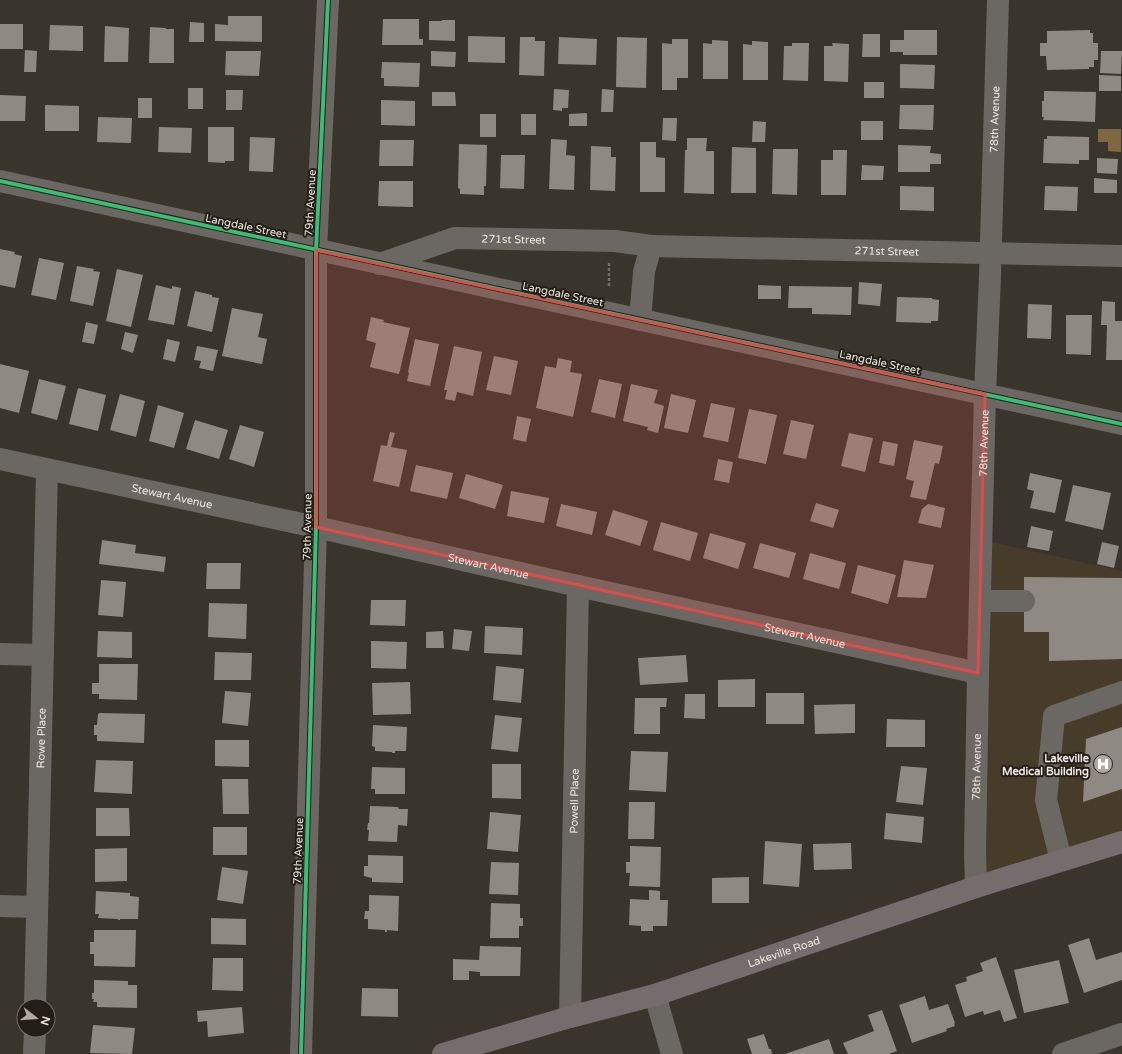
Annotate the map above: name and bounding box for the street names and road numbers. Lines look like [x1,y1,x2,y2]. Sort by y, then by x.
street label: 78th Avenue [988,86,1003,153]
street label: 79th Avenue [302,169,319,237]
street label: Langdale Street [204,212,288,241]
street label: 271st Street [481,232,546,247]
street label: 271st Street [854,244,919,259]
street label: Langdale Street [521,280,605,309]
street label: Langdale Street [838,348,922,377]
street label: 78th Avenue [977,409,992,477]
street label: Stewart Avenue [130,481,214,512]
street label: 79th Avenue [300,493,315,561]
street label: Stewart Avenue [447,551,530,582]
street label: Stewart Avenue [763,621,846,651]
street label: Rowe Place [34,708,49,768]
street label: 78th Avenue [970,733,984,801]
street label: Powell Place [567,768,582,834]
street label: 79th Avenue [291,817,306,885]
street label: Lakeville Road [746,934,822,970]

